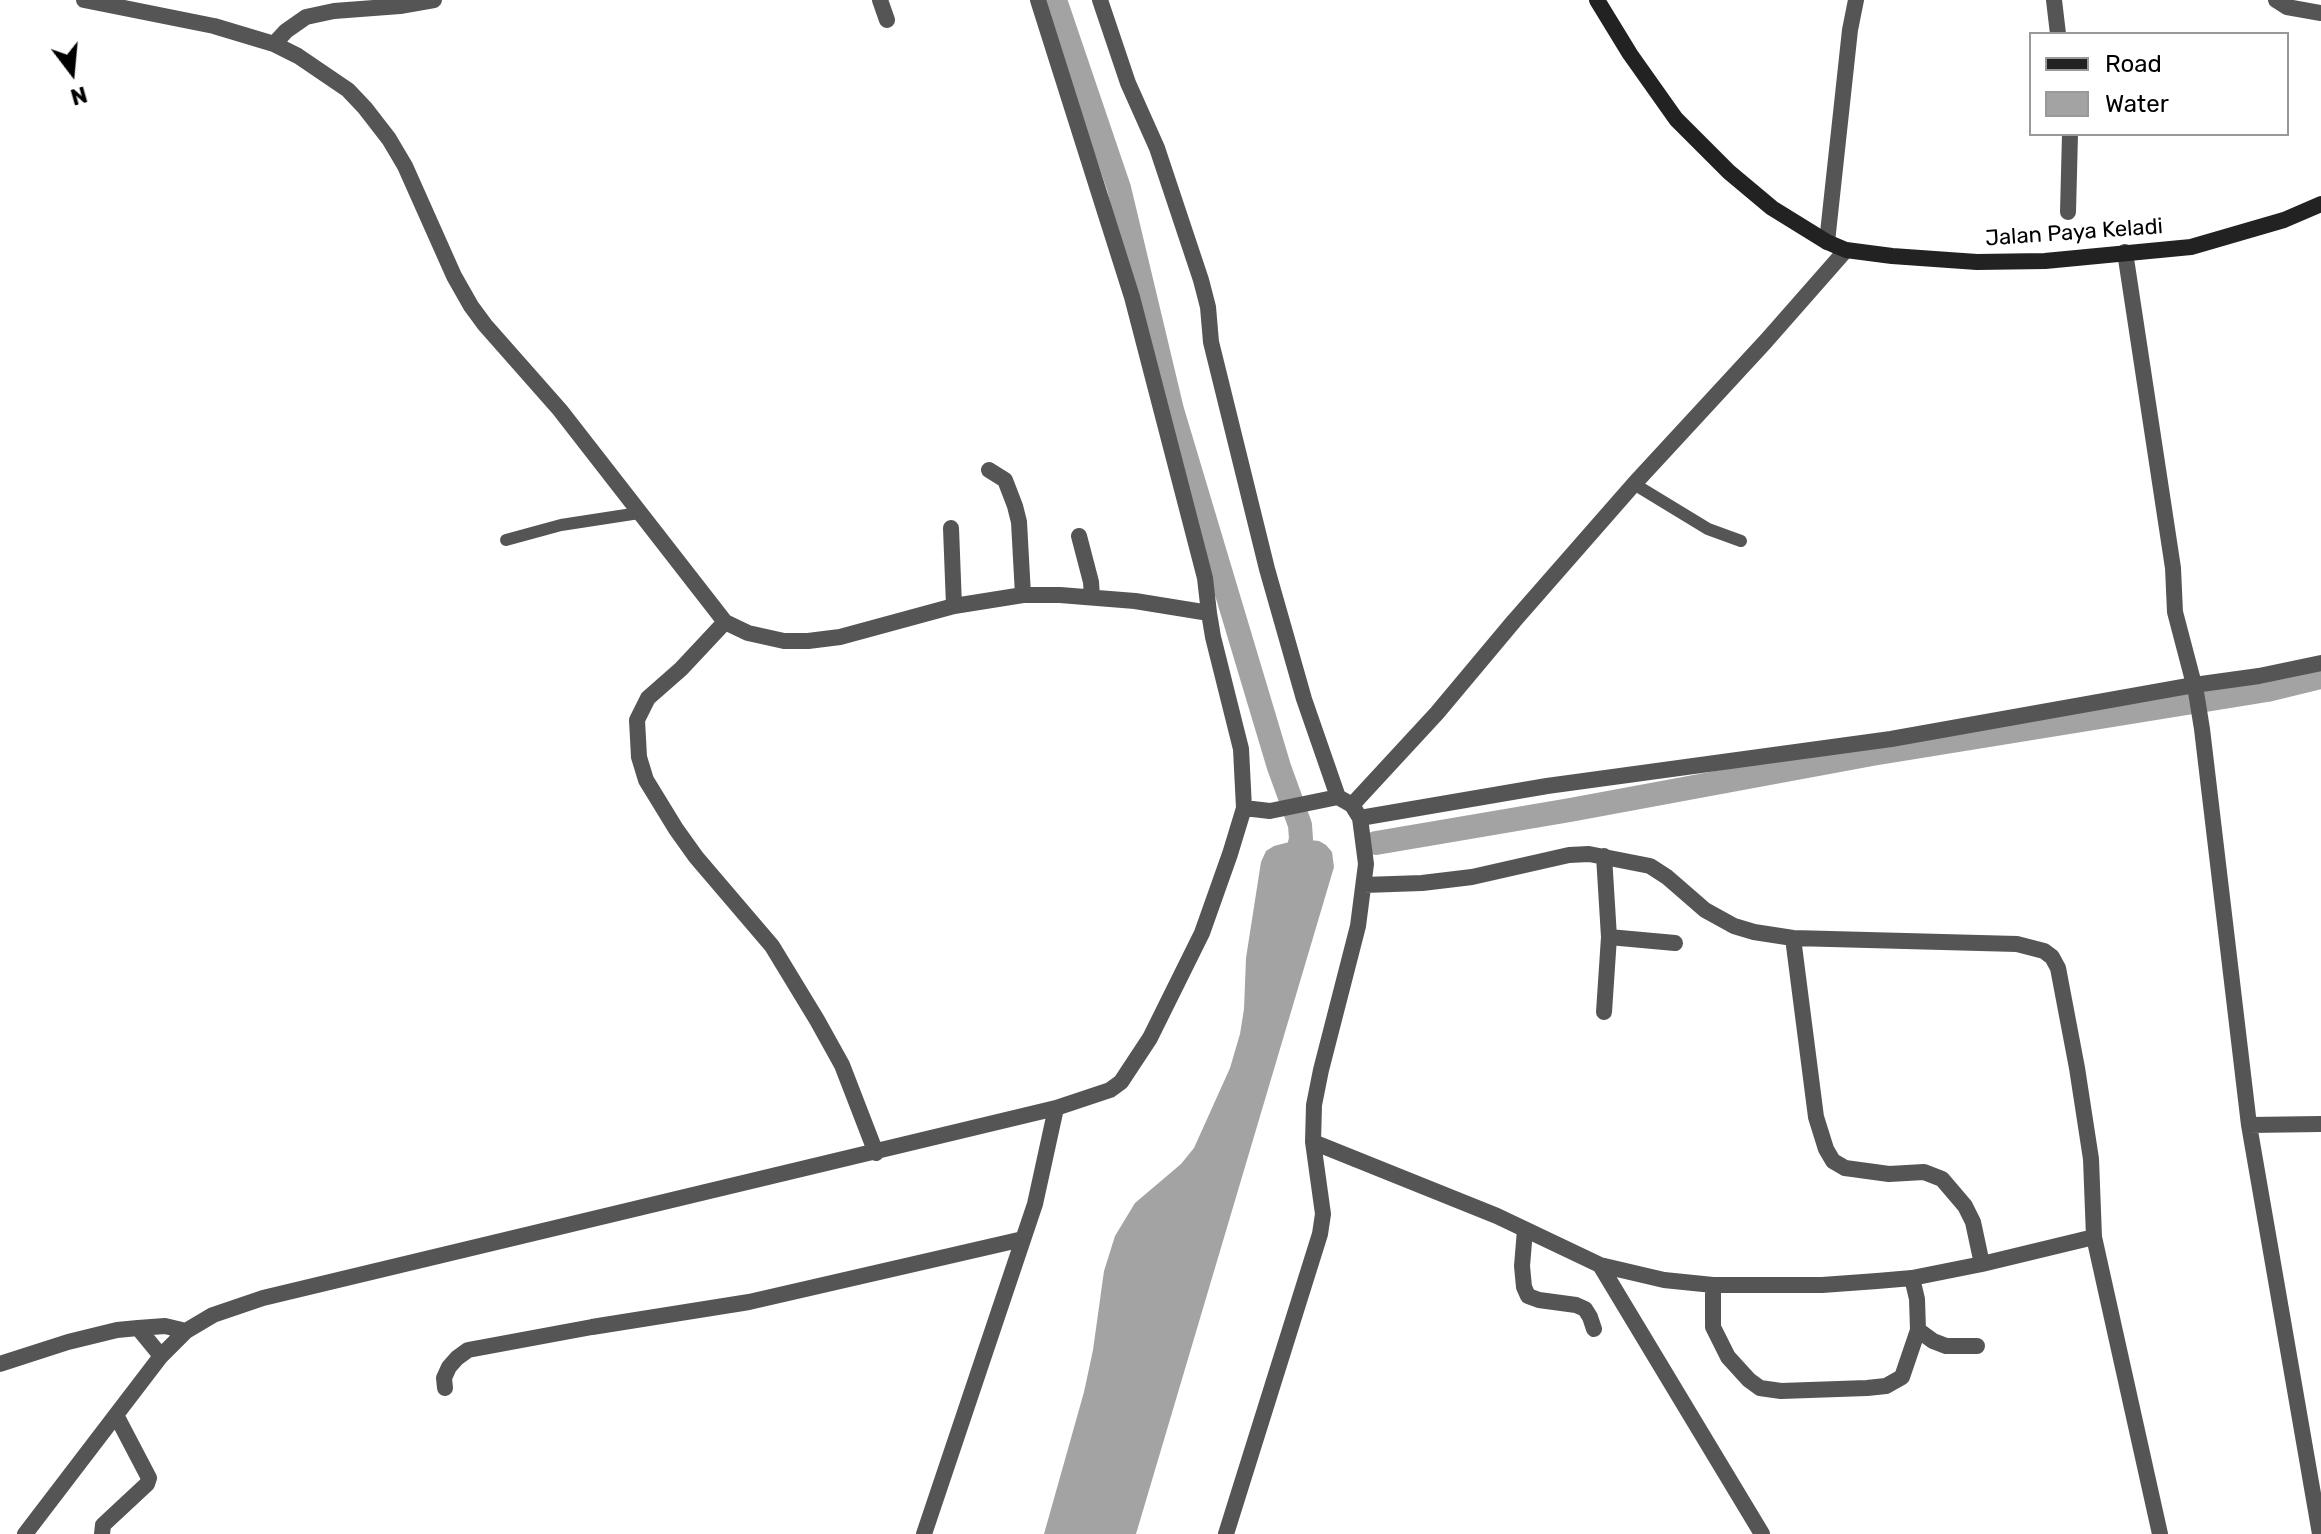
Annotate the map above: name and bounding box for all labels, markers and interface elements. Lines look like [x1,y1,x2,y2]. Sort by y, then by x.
north arrow [32,32,112,112]
legend [2029,32,2289,136]
text: Road [2105,50,2162,78]
text: N [67,80,90,111]
text: Water [2105,90,2169,118]
street label: Jalan Paya Keladi [1984,214,2164,252]

